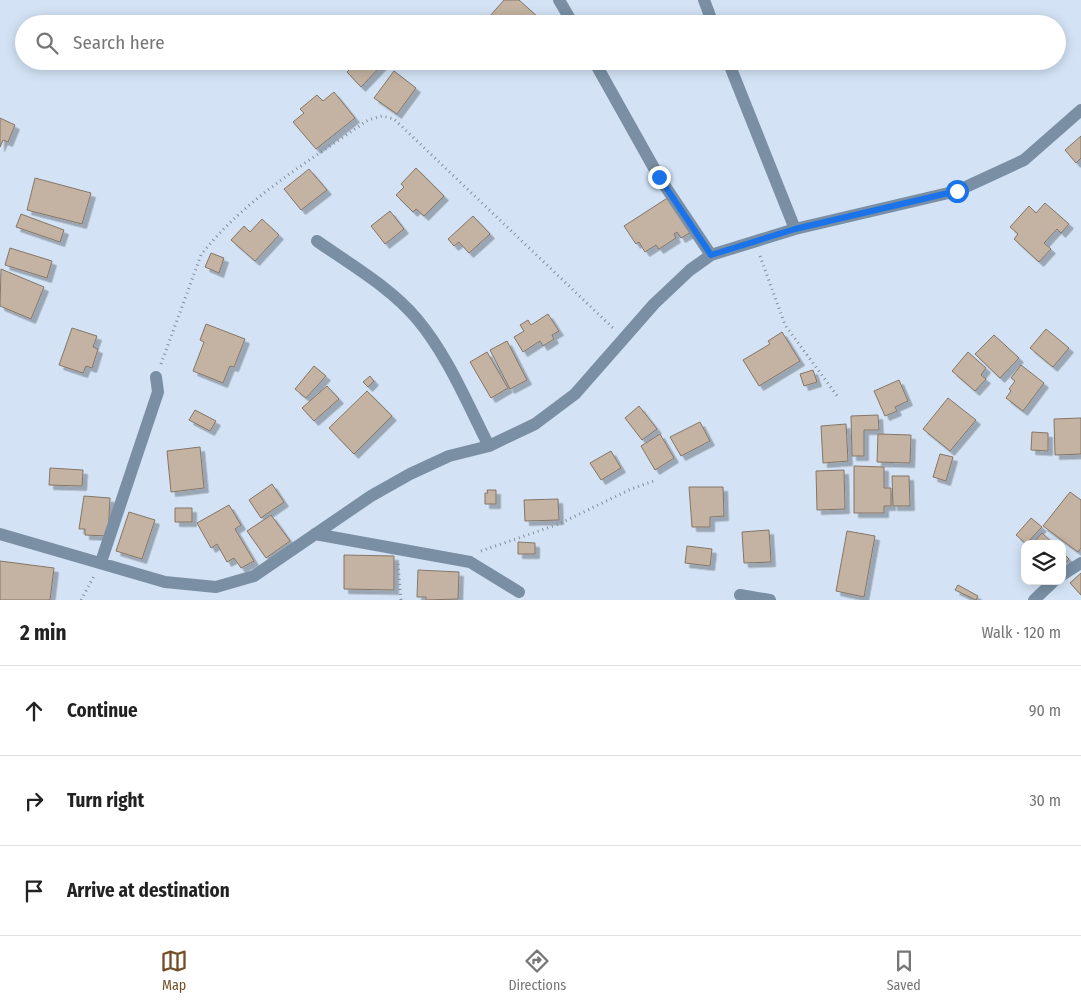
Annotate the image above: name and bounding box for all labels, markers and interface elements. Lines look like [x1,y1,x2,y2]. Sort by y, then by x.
search box [15,15,1066,70]
icon: search [33,29,61,57]
text: Search here [73,31,165,54]
route end [648,166,671,189]
route start [946,180,969,203]
map controls [1021,540,1066,585]
button: layers [1021,540,1066,585]
text: 2 min [20,620,67,646]
text: Walk · 120 m [982,623,1061,642]
icon: ahead [20,697,48,725]
text: Continue [67,699,138,722]
text: 90 m [1029,701,1061,720]
icon: right [20,787,48,815]
text: Turn right [67,789,144,812]
text: 30 m [1029,791,1061,810]
icon: arrive [20,877,48,905]
text: Arrive at destination [67,879,230,902]
tab: Map [160,947,188,994]
tab: Directions [508,947,566,994]
tab: Saved [887,947,921,994]

